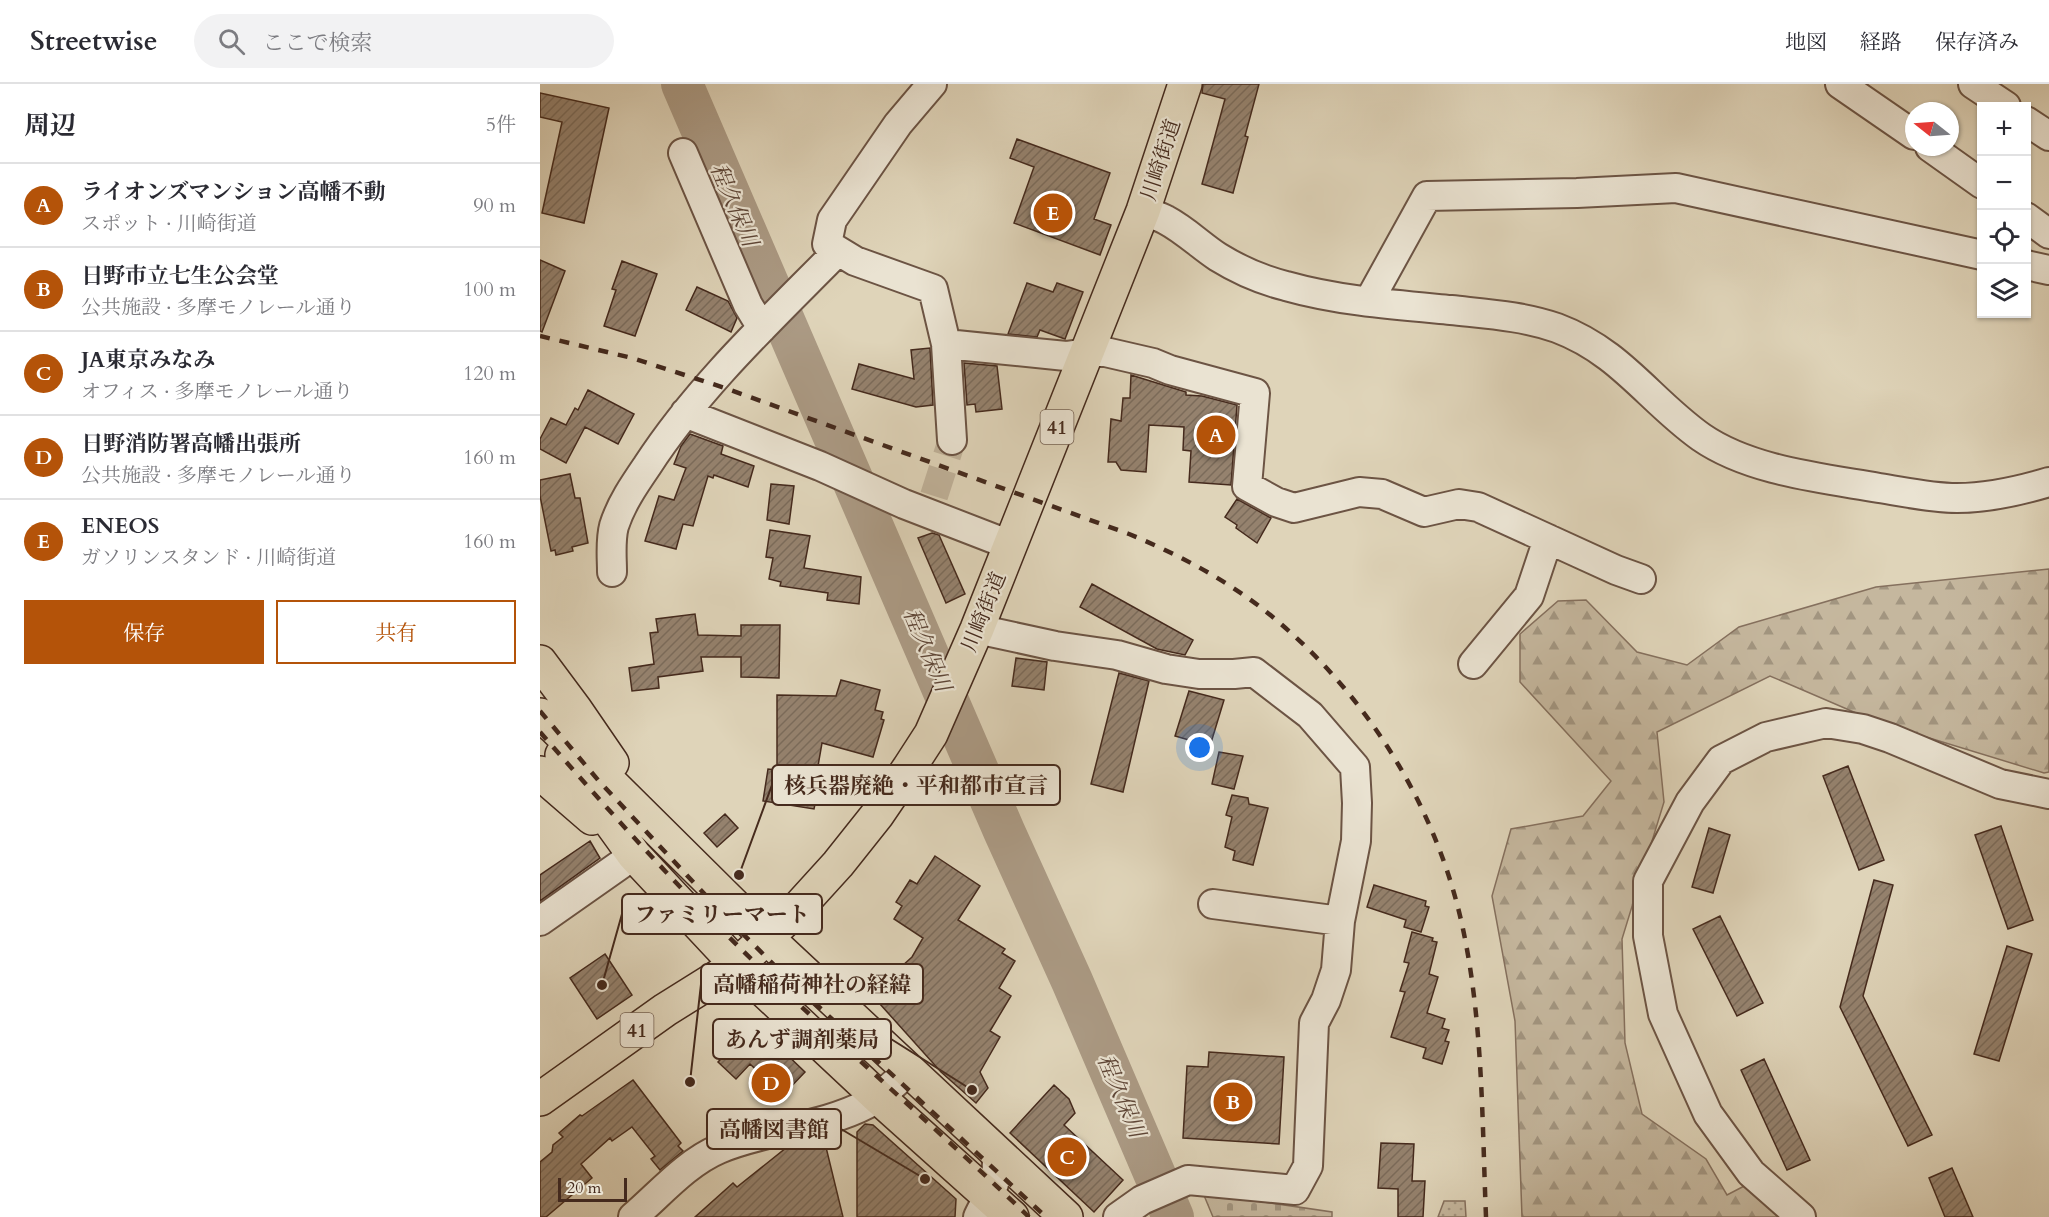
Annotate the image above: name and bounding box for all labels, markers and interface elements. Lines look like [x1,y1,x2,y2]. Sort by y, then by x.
search box [194,14,614,68]
text: Streetwise [30,22,158,60]
icon: search [215,25,248,58]
text: ここで検索 [263,28,373,58]
text: 地図 [1785,28,1827,57]
text: 経路 [1860,28,1902,57]
text: 保存済み [1935,28,2019,57]
north arrow [1905,102,1959,156]
map controls [1977,102,2031,318]
button: + [1977,102,2031,156]
text: 周辺 [24,108,76,143]
text: 5件 [486,111,516,138]
street label: 川崎街道 [1134,116,1188,204]
button: − [1977,156,2031,210]
water label: 程久保川 [703,159,766,253]
text: ライオンズマンション高幡不動 [81,177,386,207]
pin: E [1034,190,1072,236]
text: A [36,192,51,219]
text: 90 m [473,192,516,219]
text: スポット · 川崎街道 [81,210,257,237]
button: locate [1977,210,2031,264]
text: 日野市立七生公会堂 [81,261,279,291]
button: layers [1977,264,2031,318]
text: B [36,276,51,303]
text: 100 m [463,276,516,303]
text: 公共施設 · 多摩モノレール通り [81,294,355,321]
text: JA東京みなみ [81,345,215,375]
text: C [36,360,51,387]
text: 120 m [463,360,516,387]
text: オフィス · 多摩モノレール通り [81,378,353,405]
road number: 41 [1040,410,1074,444]
pin: A [1196,412,1236,458]
text: 日野消防署高幡出張所 [81,429,301,459]
text: D [35,444,52,471]
text: 160 m [463,444,516,471]
text: 公共施設 · 多摩モノレール通り [81,462,355,489]
text: ENEOS [81,511,160,541]
text: E [37,528,50,555]
text: 160 m [463,528,516,555]
text: ガソリンスタンド · 川崎街道 [81,544,336,571]
street label: 川崎街道 [955,568,1013,656]
button: 保存 [24,600,264,664]
button: 共有 [276,600,516,664]
water label: 程久保川 [896,604,959,698]
your location [1185,733,1214,762]
callout: 核兵器廃絶・平和都市宣言 [772,765,1060,805]
text: 核兵器廃絶・平和都市宣言 [784,771,1048,801]
callout: ファミリーマート [622,894,822,934]
text: ファミリーマート [634,900,810,930]
callout: 高幡稲荷神社の経緯 [701,964,923,1004]
text: 高幡稲荷神社の経緯 [713,970,911,1000]
road number: 41 [620,1013,654,1047]
callout: あんず調剤薬局 [713,1019,891,1059]
text: あんず調剤薬局 [725,1025,879,1055]
water label: 程久保川 [1090,1050,1153,1144]
pin: D [752,1060,790,1106]
pin: B [1214,1080,1252,1124]
callout: 高幡図書館 [707,1109,841,1149]
text: 高幡図書館 [719,1115,829,1145]
pin: C [1048,1134,1086,1180]
scale bar [558,1175,627,1202]
text: 20 m [567,1177,601,1199]

